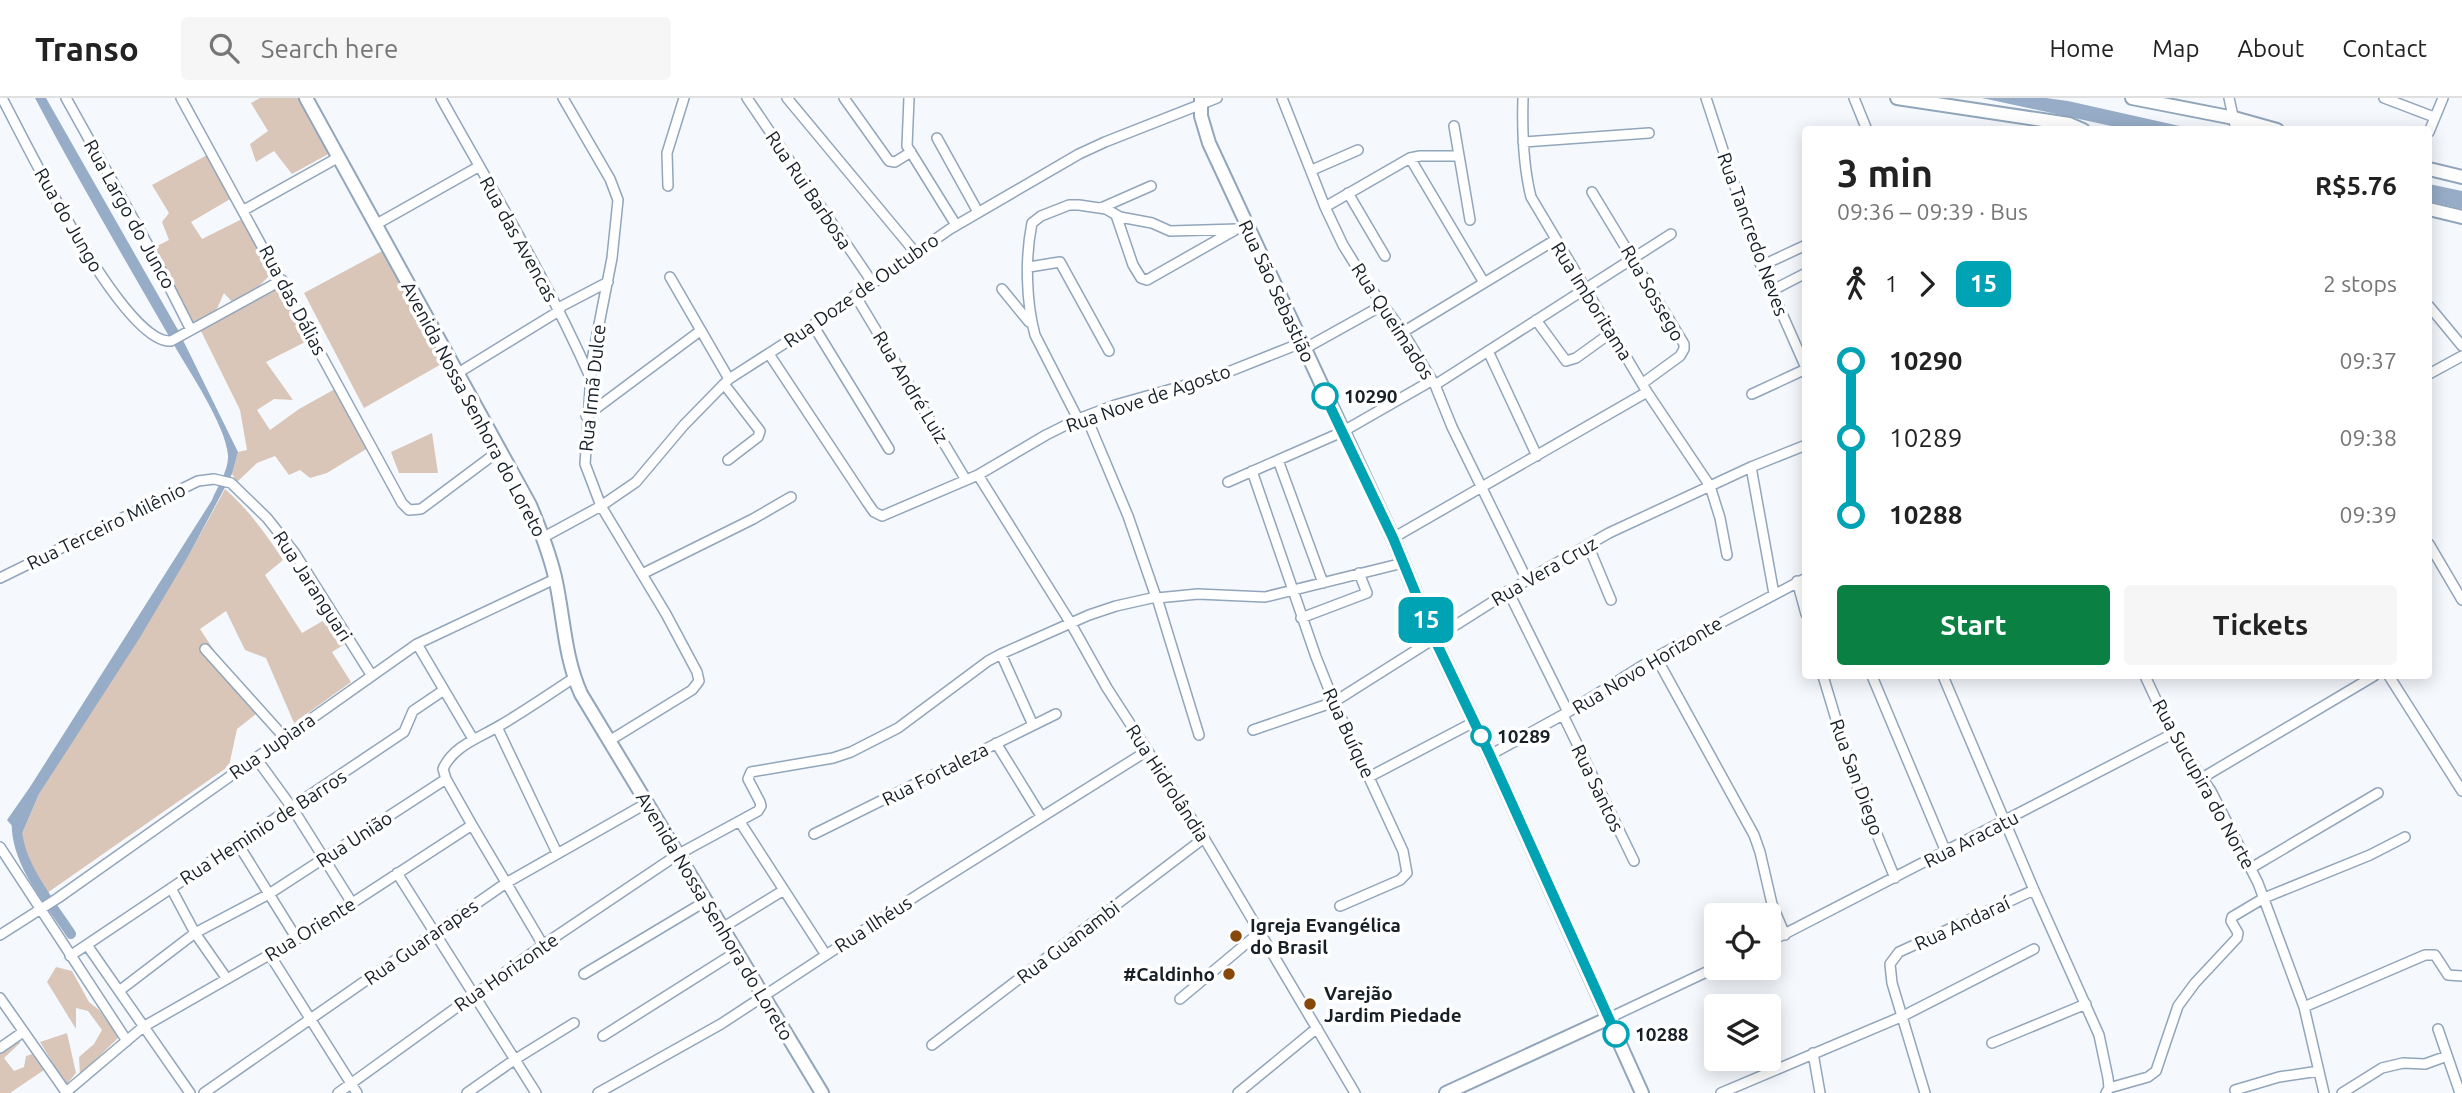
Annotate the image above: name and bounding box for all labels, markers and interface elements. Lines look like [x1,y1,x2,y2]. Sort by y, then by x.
search box [181,17,671,80]
icon: search [205,29,243,67]
text: Transo [35,30,139,67]
text: Search here [261,34,398,63]
text: Home [2049,35,2114,62]
text: Map [2152,35,2199,62]
text: About [2237,35,2304,62]
text: Contact [2342,35,2427,62]
street label: Rua Rui Barbosa [761,127,857,253]
street label: Rua Largo do Junco [80,135,180,293]
street label: Rua Tancredo Neves [1713,149,1793,319]
text: 3 min [1837,152,1933,194]
street label: Rua do Jungo [30,164,108,276]
text: R$5.76 [2315,171,2397,200]
street label: Rua das Avencas [476,173,562,305]
text: 09:36 – 09:39 · Bus [1837,199,2028,224]
street label: Rua São Sebastião [1234,216,1320,366]
street label: Rua Doze de Outubro [779,228,943,352]
street label: Rua Imboritama [1547,238,1637,364]
street label: Rua das Dálias [255,241,331,359]
street label: Rua Sossego [1617,241,1689,345]
street label: Rua Queimados [1347,259,1439,383]
icon: walk [1837,265,1875,303]
icon: forward [1908,265,1946,303]
text: 15 [1970,270,1997,297]
text: 1 [1885,271,1898,296]
text: 2 stops [2323,271,2397,296]
street label: Avenida Nossa Senhora do Loreto [397,278,551,540]
street label: Rua Irmã Dulce [574,323,610,453]
street label: Rua André Luiz [869,327,953,447]
text: 10290 [1889,346,1962,375]
text: 09:37 [2339,348,2397,373]
street label: Rua Nove de Agosto [1063,359,1233,437]
marker: 10290 [1312,383,1338,409]
place label: 10290 [1344,385,1398,407]
text: 10289 [1889,423,1962,452]
text: 09:38 [2339,425,2397,450]
street label: Rua Terceiro Milênio [23,478,189,574]
text: 10288 [1889,500,1962,529]
text: 09:39 [2339,502,2397,527]
street label: Rua Jaranguari [269,527,357,645]
street label: Rua Vera Cruz [1487,532,1601,610]
button: Start [1837,585,2110,665]
button: Tickets [2124,585,2397,665]
line badge: 15 [1394,597,1458,643]
text: 15 [1412,606,1440,633]
street label: Rua Novo Horizonte [1568,612,1726,718]
street label: Rua Buíque [1319,684,1379,782]
street label: Rua Sucupira do Norte [2148,695,2260,873]
street label: Rua Jupiara [225,708,319,784]
street label: Rua San Diego [1826,716,1888,838]
street label: Rua Hidrolândia [1122,720,1214,846]
place label: 10289 [1497,725,1551,747]
marker: 10289 [1471,726,1491,746]
street label: Rua Fortaleza [878,738,992,810]
street label: Rua Santos [1567,741,1629,835]
street label: Rua Heminio de Barros [176,765,350,889]
street label: Avenida Nossa Senhora do Loreto [632,788,798,1044]
street label: Rua União [312,806,396,872]
street label: Rua Aracatu [1920,806,2022,872]
street label: Rua Ilhéus [830,891,916,957]
street label: Rua Andaraí [1911,891,2013,955]
street label: Rua Oriente [261,892,359,966]
street label: Rua Guararapes [360,895,482,989]
street label: Rua Guanambi [1012,896,1124,988]
map controls [1704,903,1781,1071]
button: locate [1704,903,1781,980]
place label: Igreja Evangélica do Brasil [1250,914,1401,958]
street label: Rua Horizonte [450,928,562,1016]
marker: Igreja Evangélica do Brasil [1228,928,1244,944]
place label: #Caldinho [1123,963,1215,985]
marker: #Caldinho [1221,966,1237,982]
place label: Varejão Jardim Piedade [1324,982,1462,1026]
button: layers [1704,994,1781,1071]
marker: Varejão Jardim Piedade [1302,996,1318,1012]
marker: 10288 [1603,1021,1629,1047]
place label: 10288 [1635,1023,1689,1045]

